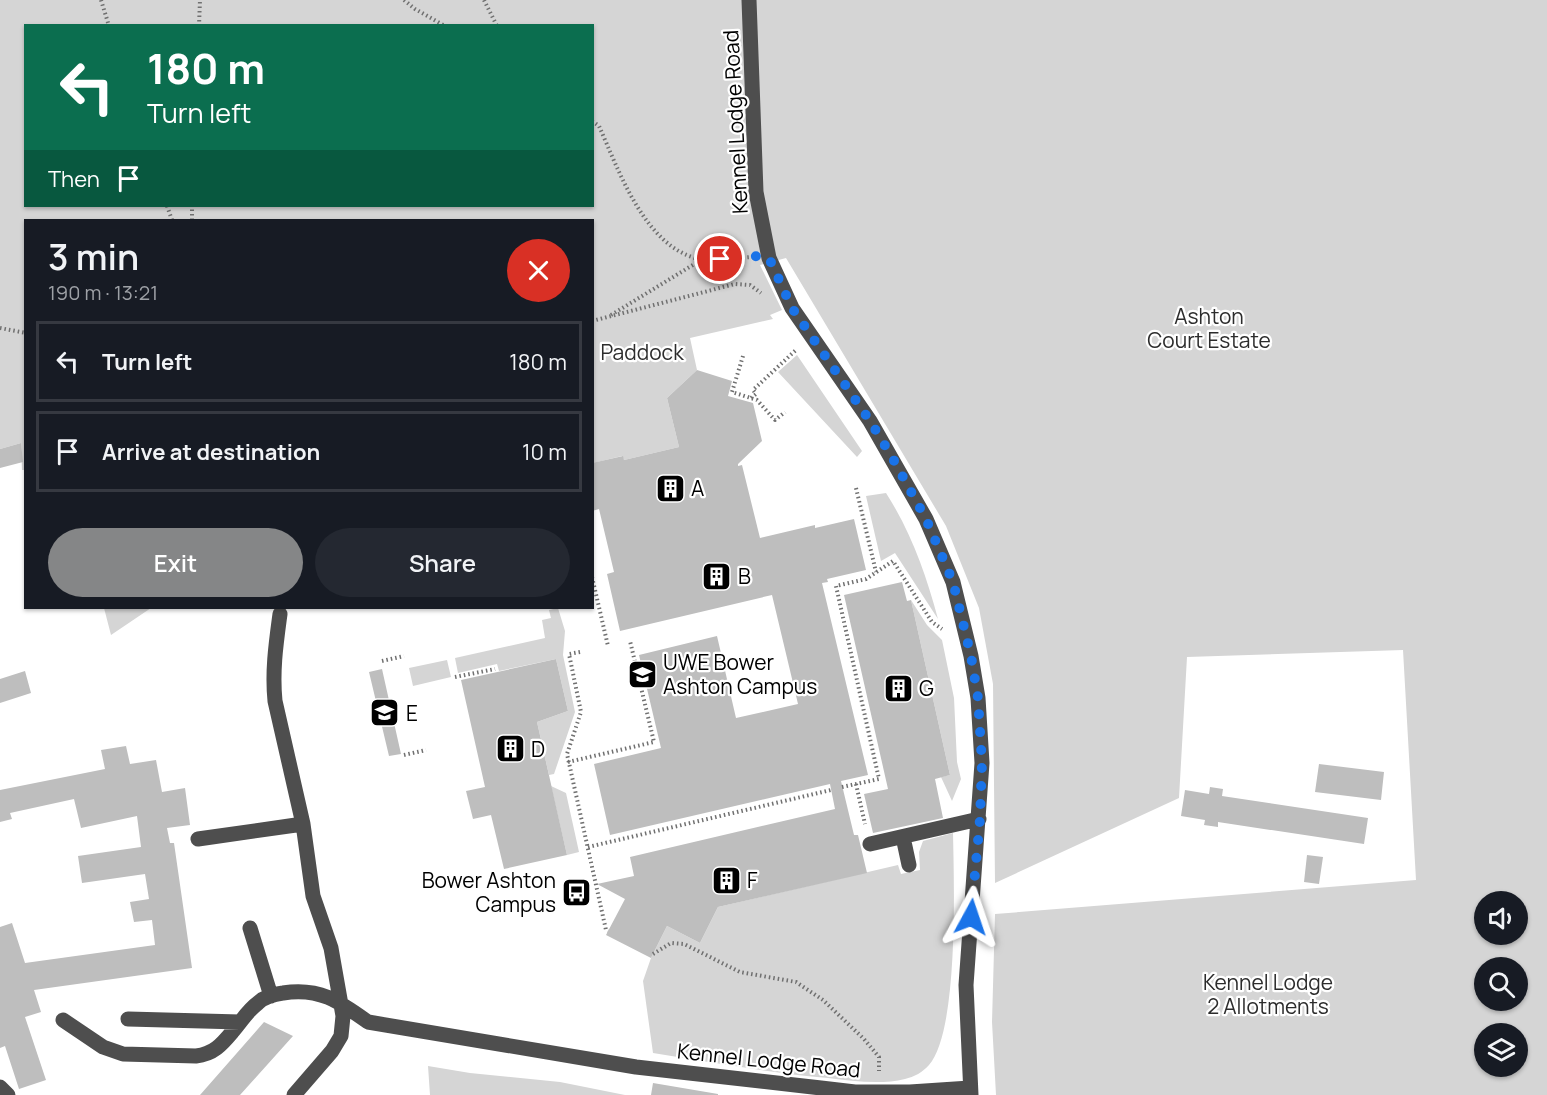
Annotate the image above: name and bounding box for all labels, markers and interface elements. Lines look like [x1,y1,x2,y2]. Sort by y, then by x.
street label: Kennel Lodge Road [716,29,754,215]
text: 180 m [147,39,265,97]
icon: left [48,48,126,126]
text: Turn left [147,94,251,131]
icon: arrive [112,162,145,195]
text: Then [48,164,100,194]
text: 3 min [48,232,139,281]
pin [694,233,745,284]
button: close [507,239,570,302]
icon: arrive [703,242,736,275]
text: 190 m · 13:21 [48,279,158,306]
park label: Ashton Court Estate [1147,302,1271,354]
park label: Paddock [600,338,684,366]
icon: left [51,345,84,378]
text: Turn left [102,347,192,377]
text: 180 m [509,347,567,377]
icon: arrive [51,435,84,468]
text: Arrive at destination [102,437,320,467]
text: 10 m [522,437,567,467]
building icon: A [654,472,686,504]
place label: A [691,474,704,502]
button: Exit [48,528,303,597]
button: Share [315,528,570,597]
building icon: B [701,560,733,592]
place label: B [738,562,751,590]
place label: UWE Bower Ashton Campus [663,648,817,700]
school or university icon: UWE Bower Ashton Campus [626,658,658,690]
building icon: G [882,672,914,704]
place label: G [919,674,934,702]
school or university icon: E [369,697,401,729]
place label: E [406,699,418,727]
building icon: D [494,733,526,765]
place label: D [531,735,545,763]
building icon: F [710,864,742,896]
place label: Bower Ashton Campus [422,866,556,918]
place label: F [747,866,758,894]
bus stop icon: Bower Ashton Campus [561,876,593,908]
position arrow [939,885,1003,949]
map controls [1474,891,1528,1077]
button: sound [1474,891,1528,945]
button: search [1474,957,1528,1011]
park label: Kennel Lodge 2 Allotments [1203,968,1333,1020]
button: layers [1474,1023,1528,1077]
street label: Kennel Lodge Road [676,1036,862,1084]

